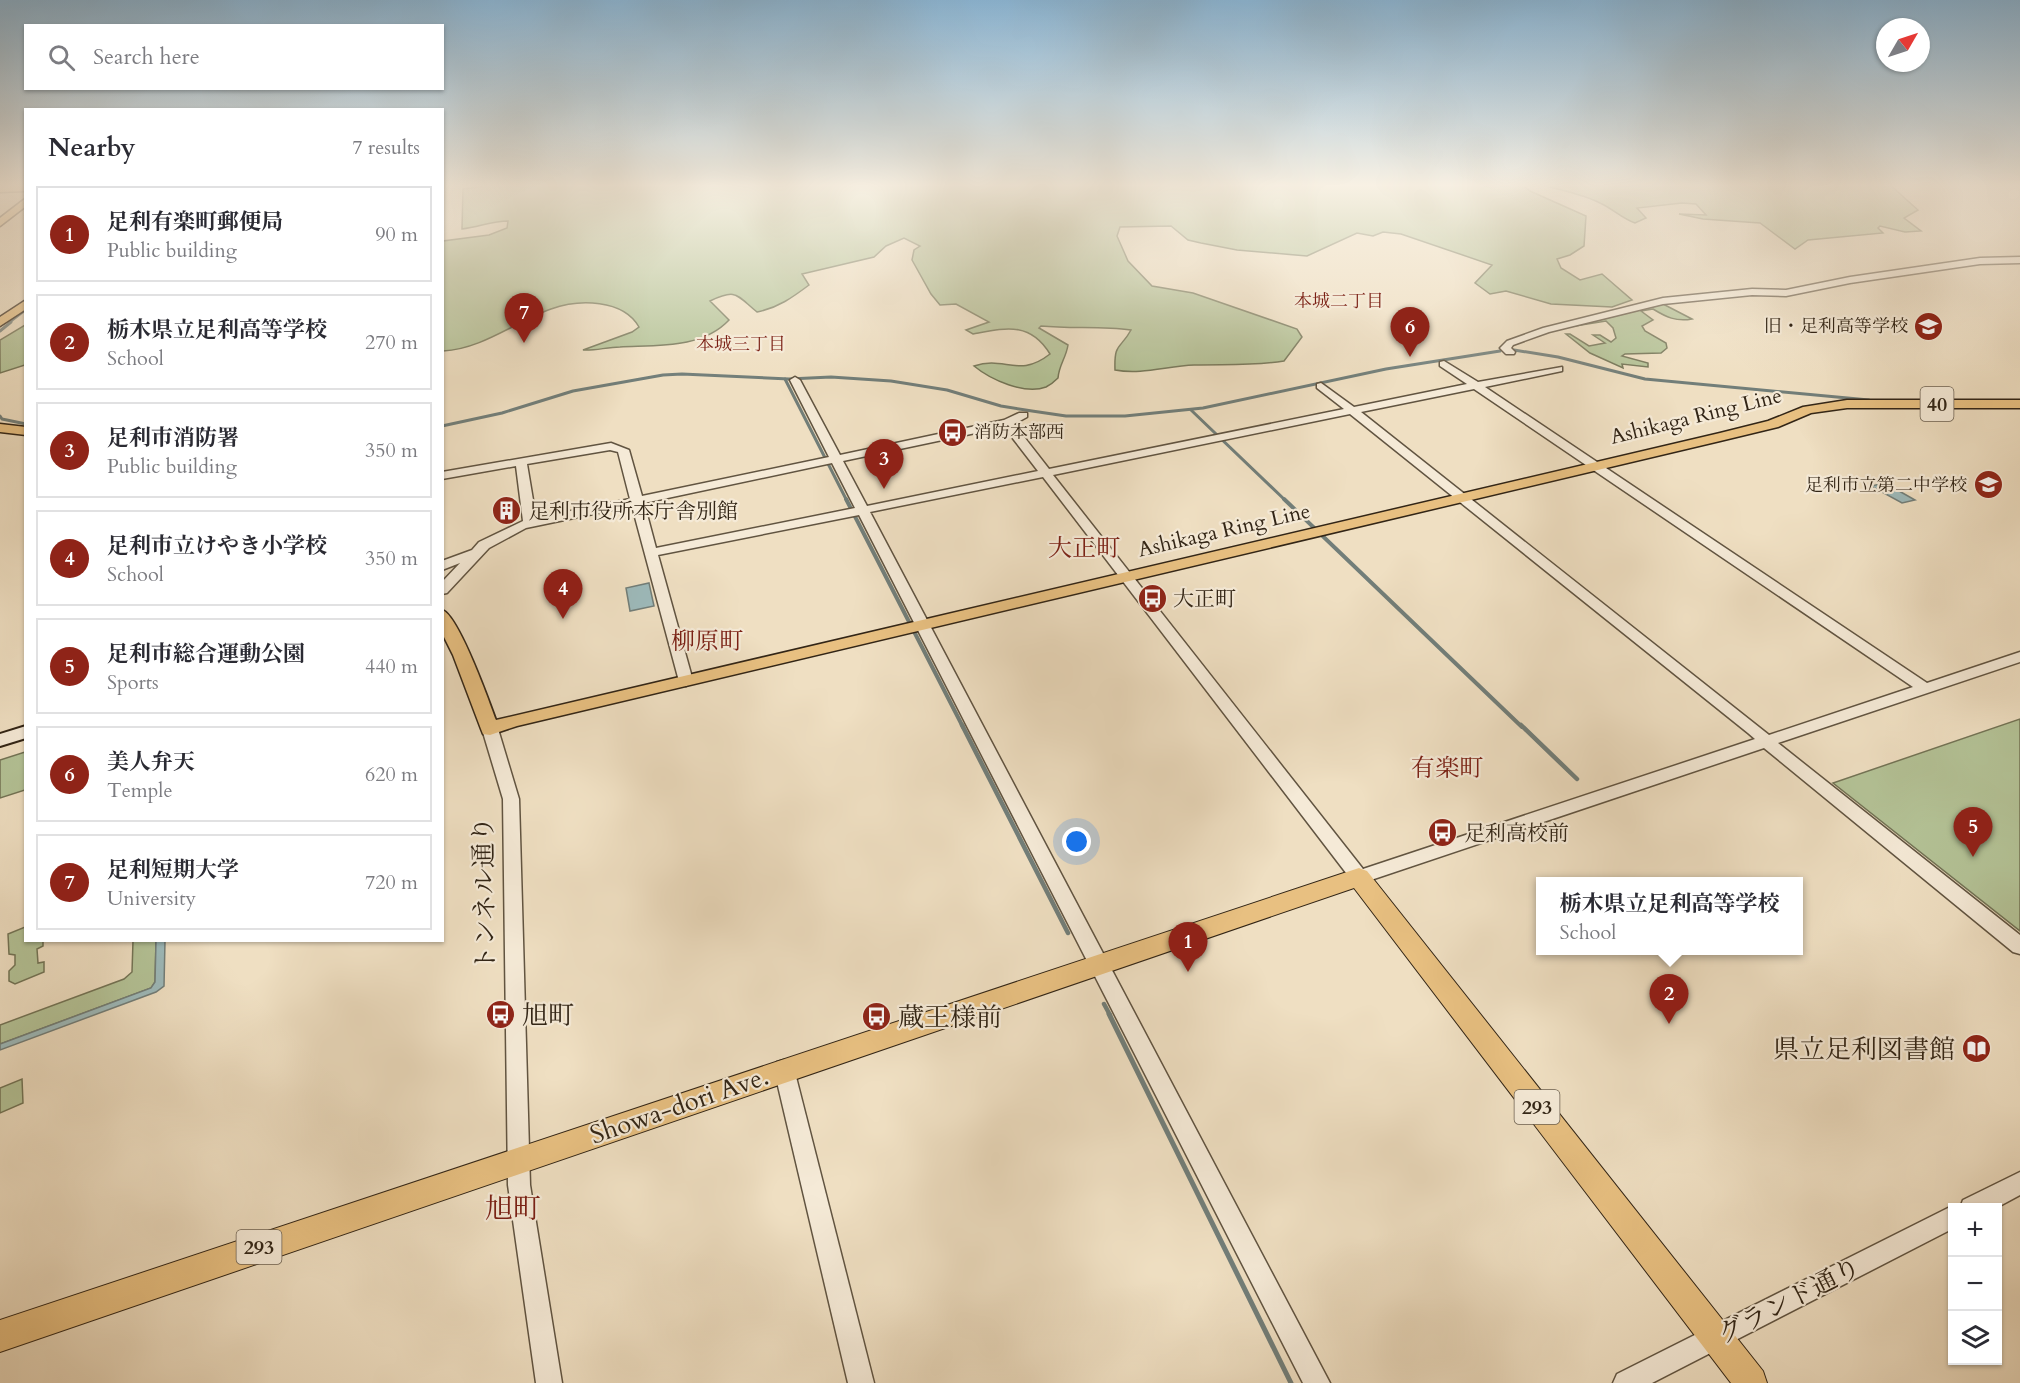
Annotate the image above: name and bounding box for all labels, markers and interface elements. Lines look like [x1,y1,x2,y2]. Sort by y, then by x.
north arrow [1876,18,1930,72]
search box [24,24,444,90]
icon: search [45,41,78,74]
text: Search here [93,42,200,72]
text: Nearby [48,130,136,165]
text: 7 results [352,134,420,161]
text: 足利有楽町郵便局 [107,207,283,237]
text: 1 [64,221,75,248]
text: 90 m [375,221,418,248]
text: Public building [107,237,237,264]
district label: 本城二丁目 [1294,289,1384,314]
pin: 7 [504,294,544,343]
pin: 6 [1390,308,1430,357]
school or university icon: 旧・足利高等学校 [1913,310,1945,342]
place label: 旧・足利高等学校 [1764,314,1908,339]
text: 栃木県立足利高等学校 [107,315,327,345]
text: 2 [64,329,75,356]
text: 270 m [365,329,418,356]
district label: 本城三丁目 [696,332,786,357]
text: School [107,345,164,372]
street label: Ashikaga Ring Line [1607,381,1785,452]
road number: 40 [1920,387,1954,421]
bus stop icon: 消防本部西 [937,416,969,448]
place label: 消防本部西 [974,420,1064,445]
text: 足利市消防署 [107,423,239,453]
text: 3 [64,437,75,464]
text: 350 m [365,437,418,464]
pin: 3 [864,440,904,489]
text: Public building [107,453,237,480]
school or university icon: 足利市立第二中学校 [1972,469,2004,501]
place label: 足利市立第二中学校 [1805,473,1967,498]
building icon: 足利市役所本庁舎別館 [491,495,523,527]
place label: 足利市役所本庁舎別館 [528,497,738,526]
street label: Ashikaga Ring Line [1135,497,1313,564]
text: 足利市立けやき小学校 [107,531,327,561]
district label: 大正町 [1048,532,1120,565]
text: 4 [64,545,75,572]
text: 350 m [365,545,418,572]
text: School [107,561,164,588]
pin: 4 [544,570,582,619]
bus stop icon: 大正町 [1136,583,1168,615]
place label: 大正町 [1173,585,1236,614]
district label: 柳原町 [671,625,743,658]
text: 足利市総合運動公園 [107,639,305,669]
text: 5 [64,653,75,680]
text: 440 m [365,653,418,680]
text: Sports [107,669,159,696]
text: 美人弁天 [107,747,195,777]
district label: 有楽町 [1411,752,1483,785]
text: 6 [64,761,75,788]
text: 620 m [365,761,418,788]
text: Temple [107,777,172,804]
pin: 5 [1954,808,1992,857]
street label: トンネル通り [466,816,503,972]
bus stop icon: 足利高校前 [1427,817,1459,849]
place label: 足利高校前 [1464,819,1569,848]
your location [1062,827,1091,856]
text: 足利短期大学 [107,855,239,885]
text: 7 [64,869,75,896]
text: 720 m [365,869,418,896]
popup [1536,877,1803,955]
text: University [107,885,196,912]
text: 栃木県立足利高等学校 [1559,889,1780,919]
text: School [1559,919,1616,946]
pin: 1 [1168,922,1208,972]
pin: 2 [1650,974,1688,1024]
place label: 旭町 [522,998,574,1033]
bus stop icon: 旭町 [485,999,517,1031]
place label: 蔵王様前 [898,1000,1002,1035]
bus stop icon: 蔵王様前 [861,1001,893,1033]
place label: 県立足利図書館 [1773,1032,1955,1067]
library icon: 県立足利図書館 [1960,1033,1992,1065]
street label: Showa-dori Ave. [585,1059,773,1152]
road number: 293 [1514,1090,1560,1124]
district label: 旭町 [485,1190,541,1228]
map controls [1948,1203,2002,1365]
button: + [1948,1203,2002,1257]
road number: 293 [236,1230,282,1264]
street label: グランド通り [1712,1249,1867,1351]
button: − [1948,1257,2002,1311]
button: layers [1948,1311,2002,1365]

